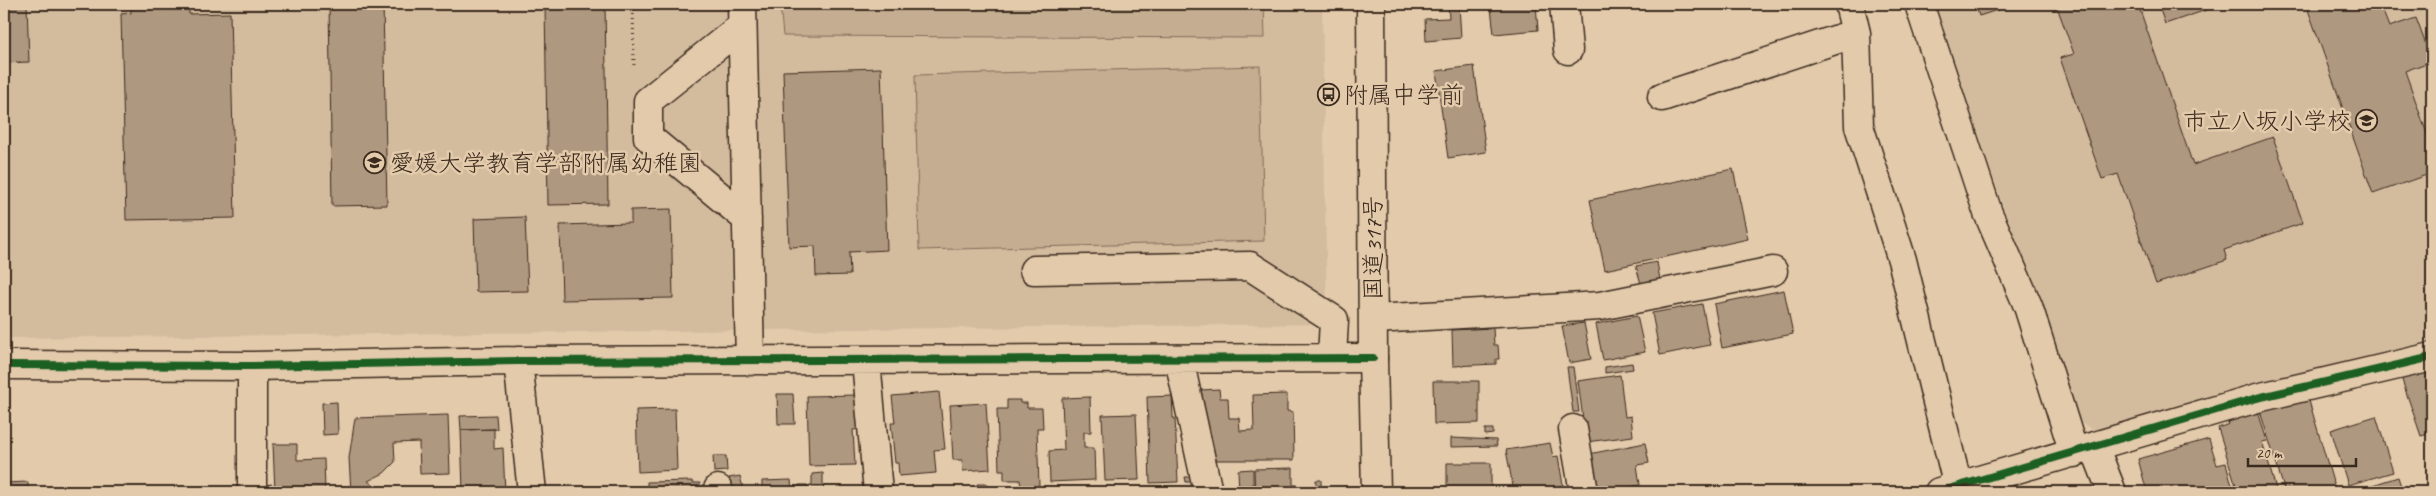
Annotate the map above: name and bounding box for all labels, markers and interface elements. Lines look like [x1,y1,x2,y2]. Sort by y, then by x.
place label: 附属中学前 [1344,80,1464,110]
bus stop icon: 附属中学前 [1316,83,1340,107]
place label: 市立八坂小学校 [2183,106,2351,136]
school or university icon: 市立八坂小学校 [2355,109,2379,133]
place label: 愛媛大学教育学部附属幼稚園 [390,148,702,178]
school or university icon: 愛媛大学教育学部附属幼稚園 [362,151,386,175]
street label: 国道317号 [1358,196,1388,300]
scale bar [2248,436,2356,468]
text: 20 m [2256,444,2283,463]

